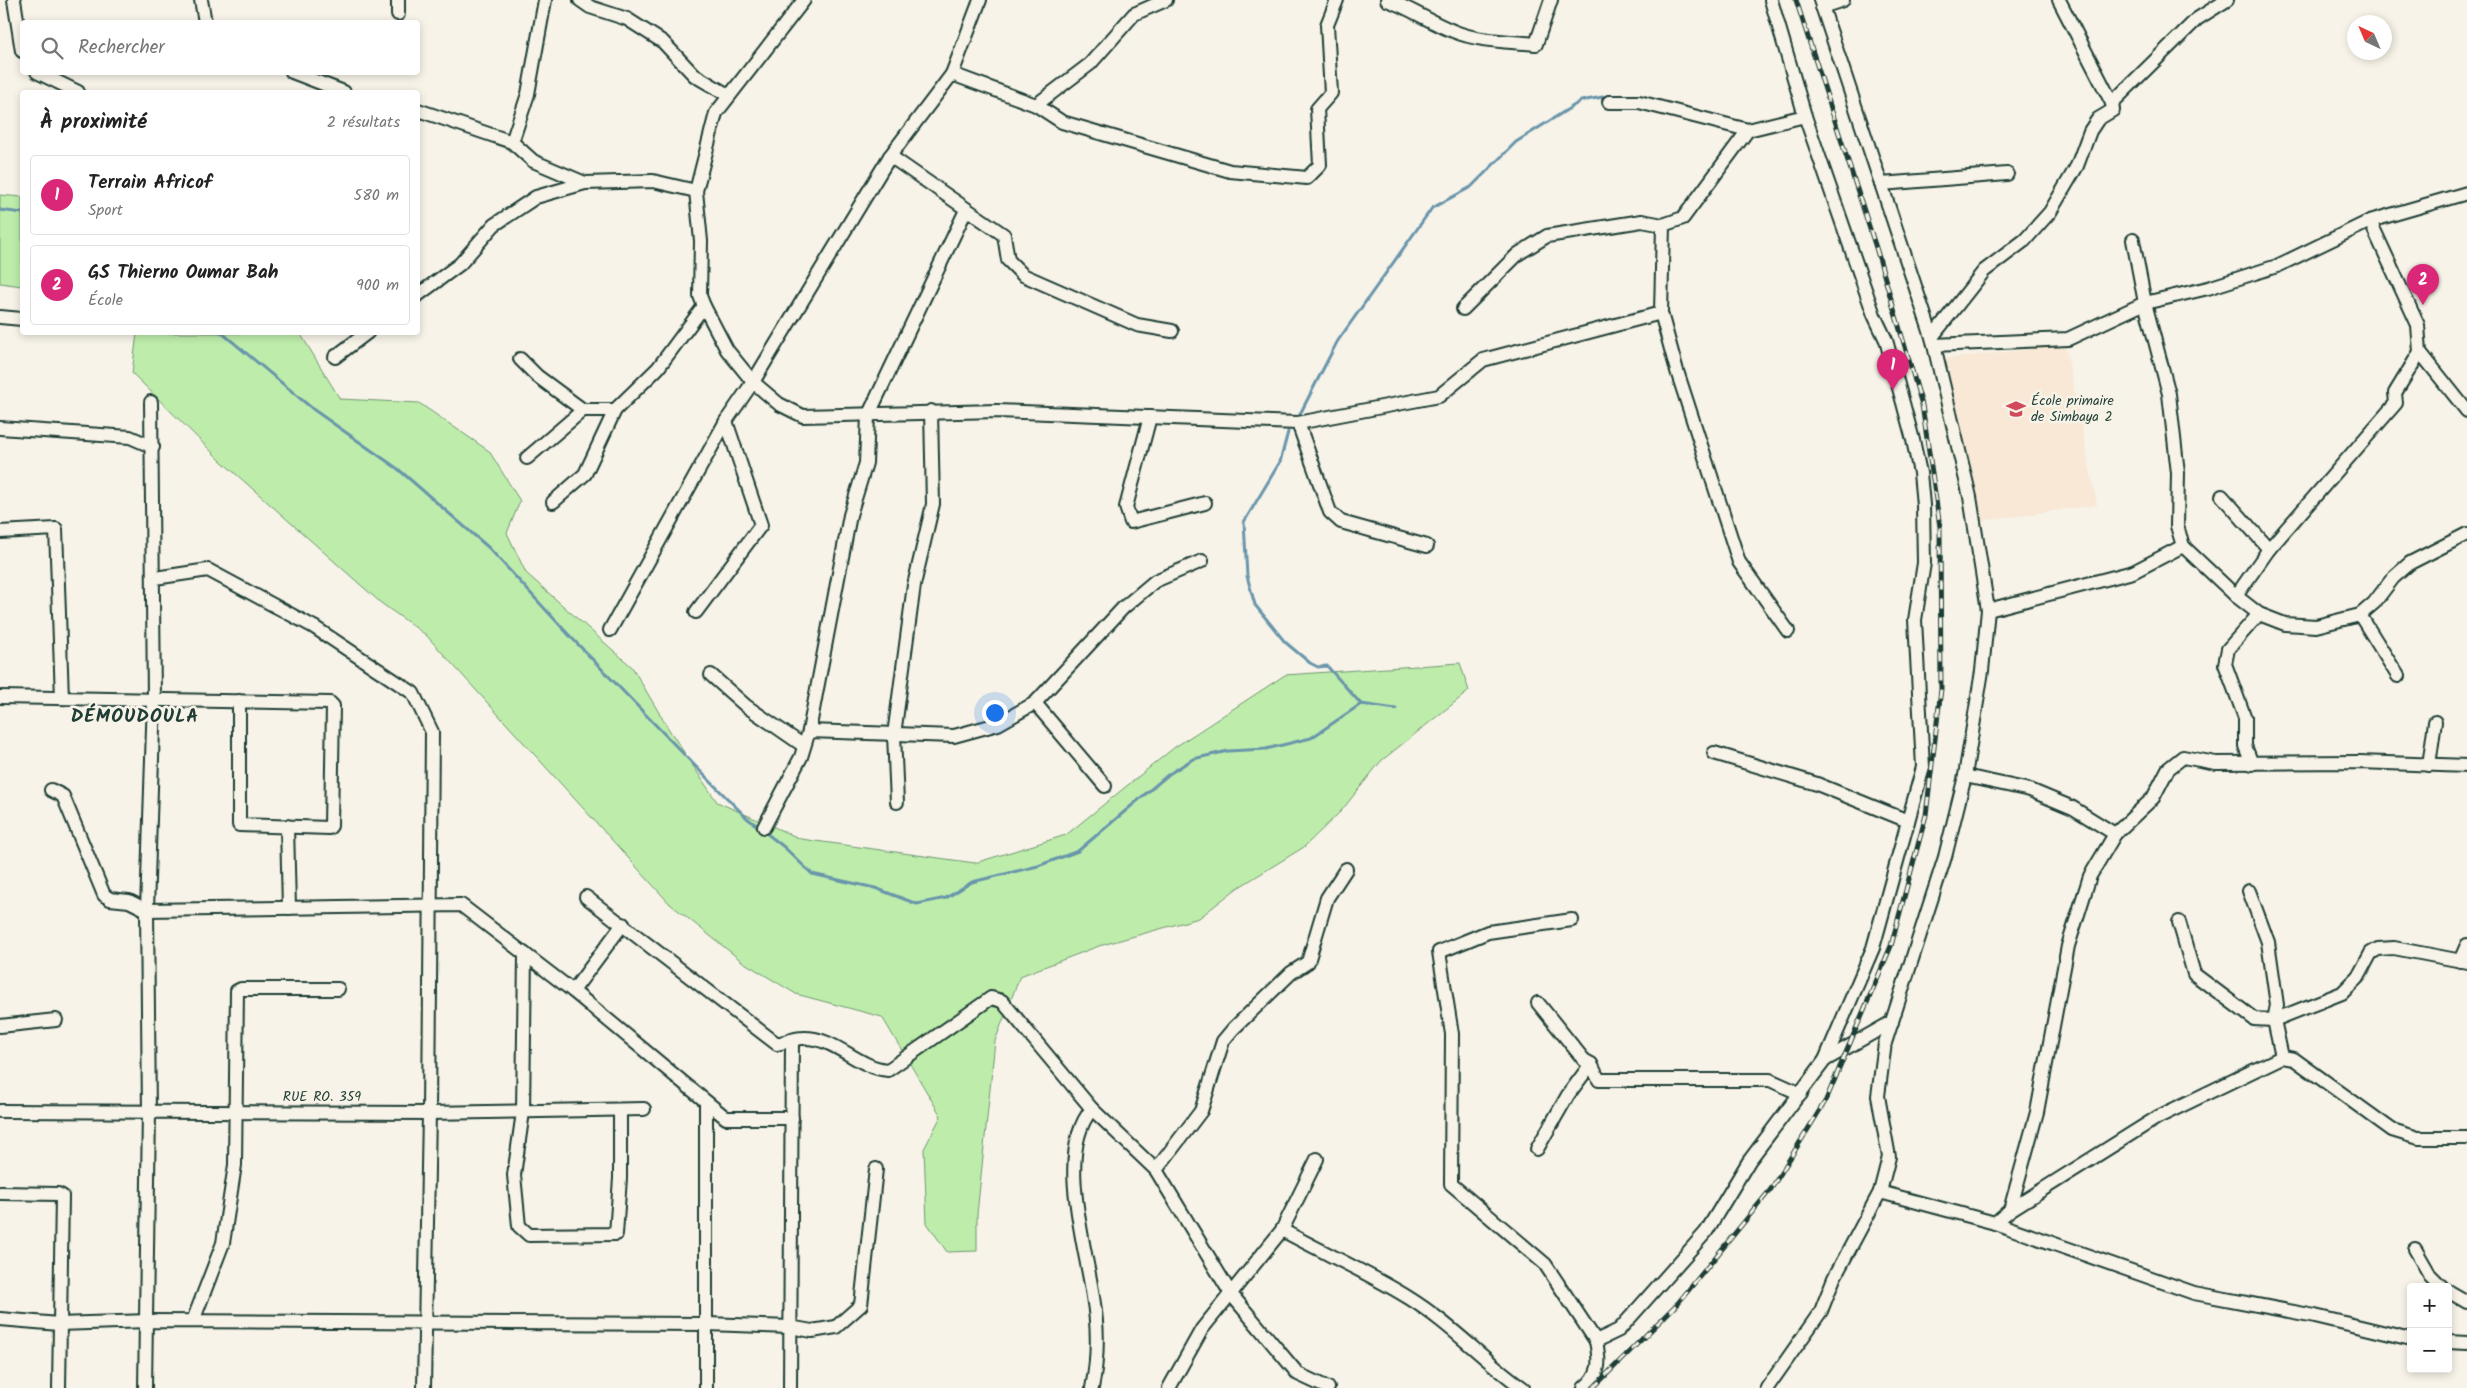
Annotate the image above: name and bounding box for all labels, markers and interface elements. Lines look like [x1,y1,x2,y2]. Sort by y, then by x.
north arrow [2347,15,2392,60]
search box [20,20,420,75]
text: Rechercher [78,33,165,63]
icon: search [38,34,66,62]
text: À proximité [40,106,147,139]
text: 2 résultats [327,110,400,135]
text: Terrain Africof [88,168,212,198]
text: 1 [55,183,59,208]
text: 580 m [354,183,399,208]
text: Sport [88,198,123,223]
text: GS Thierno Oumar Bah [88,258,278,288]
pin: 2 [2407,264,2439,305]
text: 2 [52,273,62,298]
text: 900 m [356,273,399,298]
text: École [88,288,123,313]
pin: 1 [1877,349,1909,390]
place label: École primaire de Simbaya 2 [2031,390,2114,428]
school or university icon: École primaire de Simbaya 2 [2005,398,2027,420]
your location [982,700,1008,726]
district label: DÉMOUDOULA [71,702,199,732]
street label: RUE RO. 359 [283,1086,361,1108]
map controls [2407,1283,2452,1373]
button: + [2407,1283,2452,1328]
button: − [2407,1328,2452,1373]

